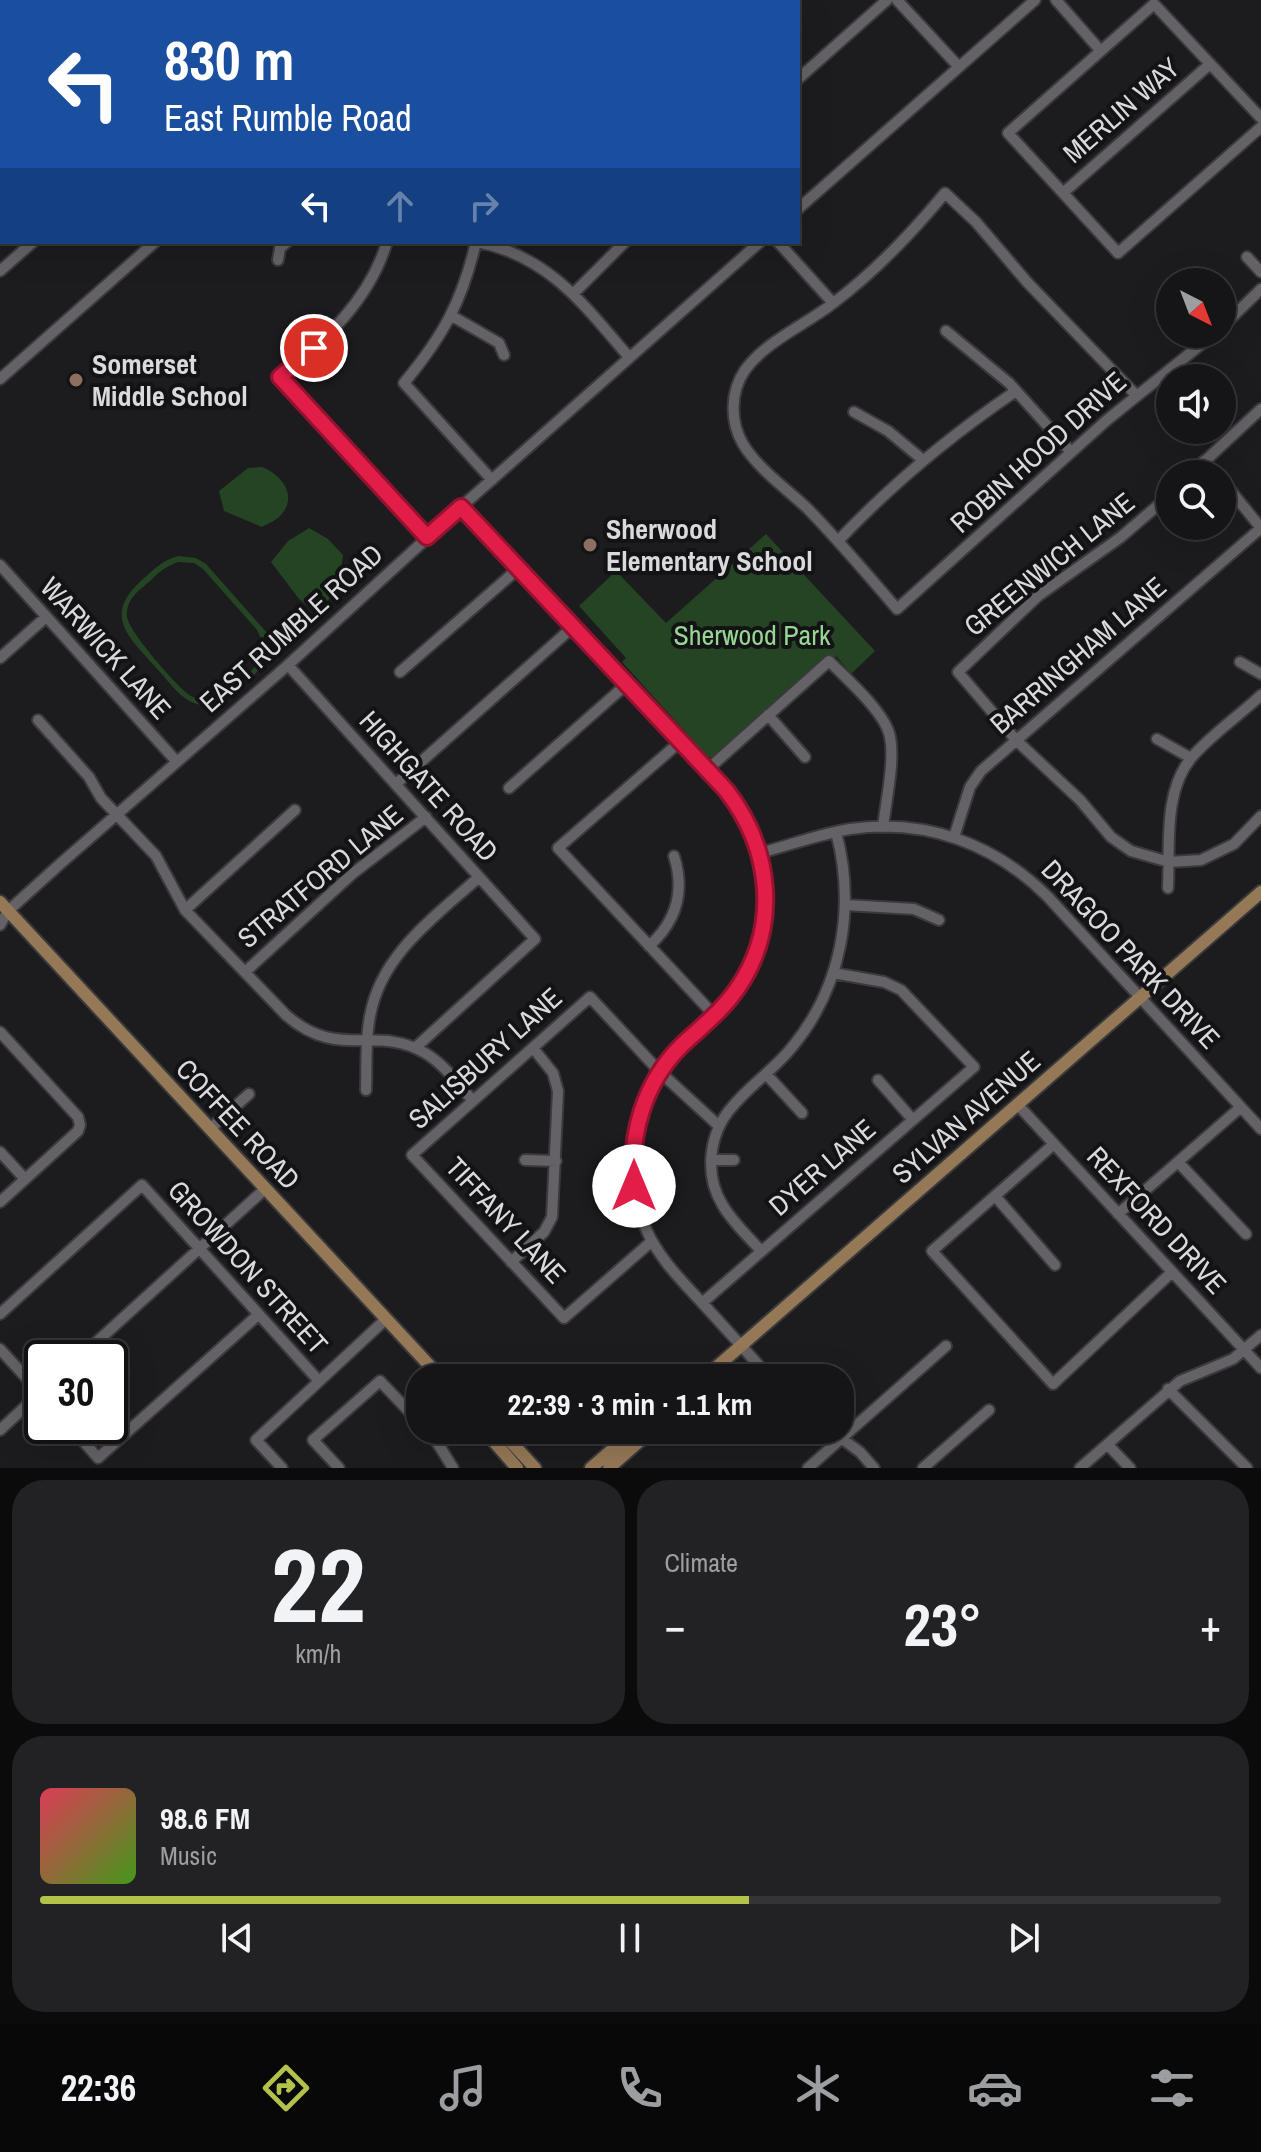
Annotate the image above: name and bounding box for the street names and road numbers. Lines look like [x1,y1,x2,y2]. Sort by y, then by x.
street label: MERLIN WAY [1055,48,1188,171]
street label: ROBIN HOOD DRIVE [942,363,1134,541]
street label: GREENWICH LANE [956,483,1142,645]
street label: EAST RUMBLE ROAD [191,535,391,721]
street label: BARRINGHAM LANE [982,568,1174,742]
street label: WARWICK LANE [32,569,180,727]
street label: HIGHGATE ROAD [351,702,507,870]
street label: STRATFORD LANE [229,796,411,956]
street label: DRAGOO PARK DRIVE [1033,851,1229,1057]
street label: SALISBURY LANE [400,979,570,1137]
street label: SYLVAN AVENUE [884,1042,1048,1192]
street label: COFFEE ROAD [168,1050,308,1198]
street label: DYER LANE [760,1110,884,1224]
street label: REXFORD DRIVE [1079,1138,1235,1302]
street label: TIFFANY LANE [437,1148,575,1292]
street label: GROWDON STREET [160,1172,336,1362]

